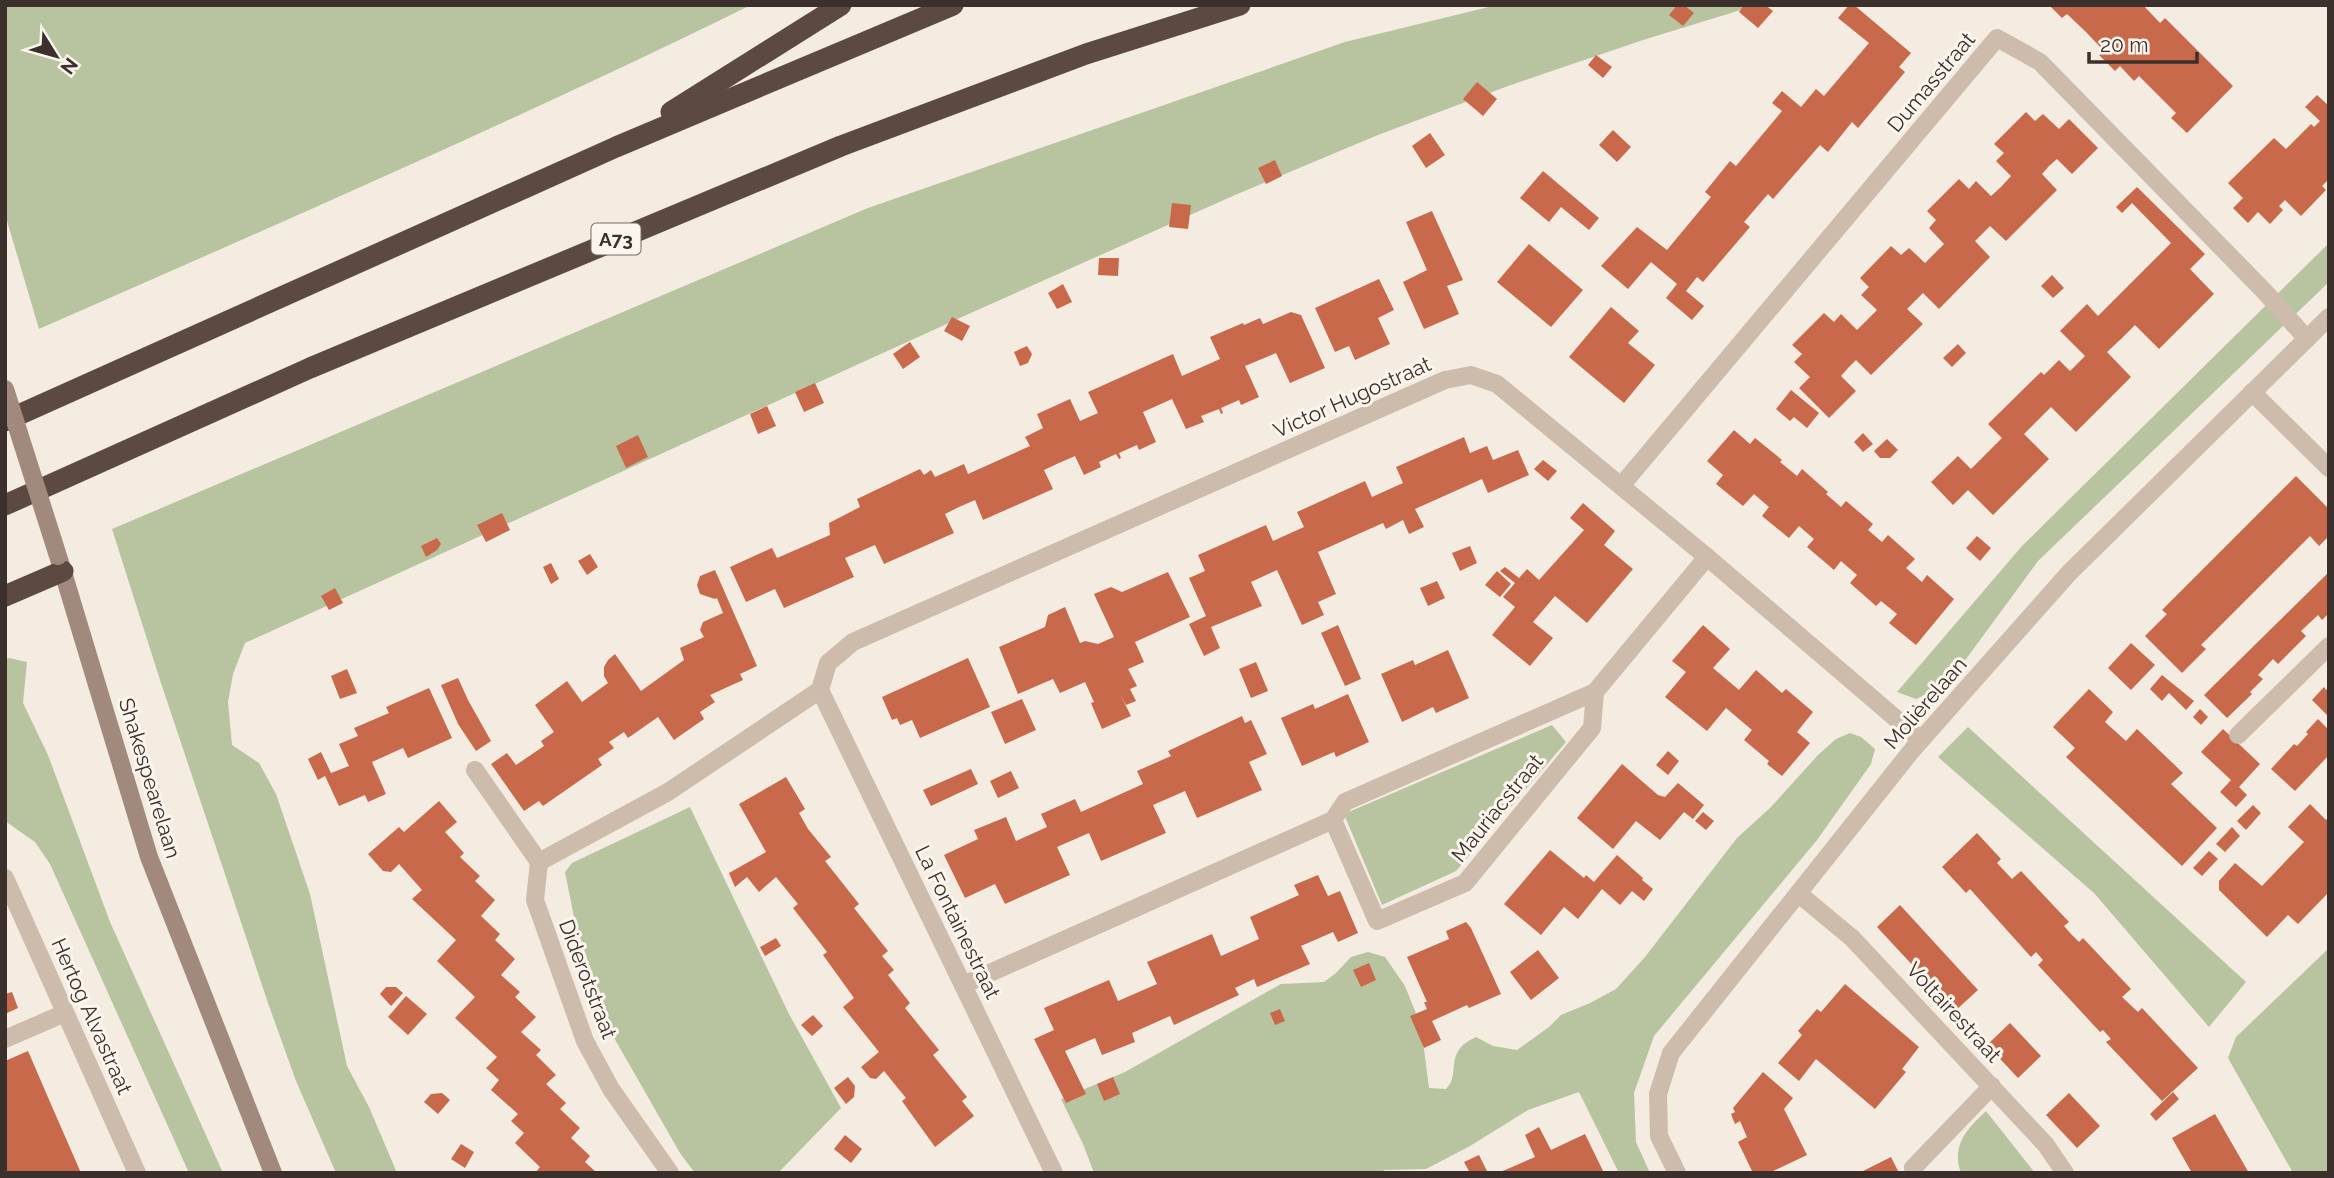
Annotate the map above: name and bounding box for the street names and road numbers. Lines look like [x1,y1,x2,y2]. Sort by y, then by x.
street label: Dumasstraat [1882,27,1980,137]
road number: A73 [592,224,640,255]
street label: Victor Hugostraat [1269,351,1435,443]
street label: Molièrelaan [1878,652,1972,754]
street label: Shakespearelaan [114,695,186,861]
street label: Mauriacstraat [1446,749,1548,867]
street label: La Fontainestraat [910,841,1006,1003]
street label: Diderotstraat [554,916,622,1042]
street label: Hertog Alvastraat [46,934,138,1098]
street label: Voltairestraat [1901,957,2007,1067]

